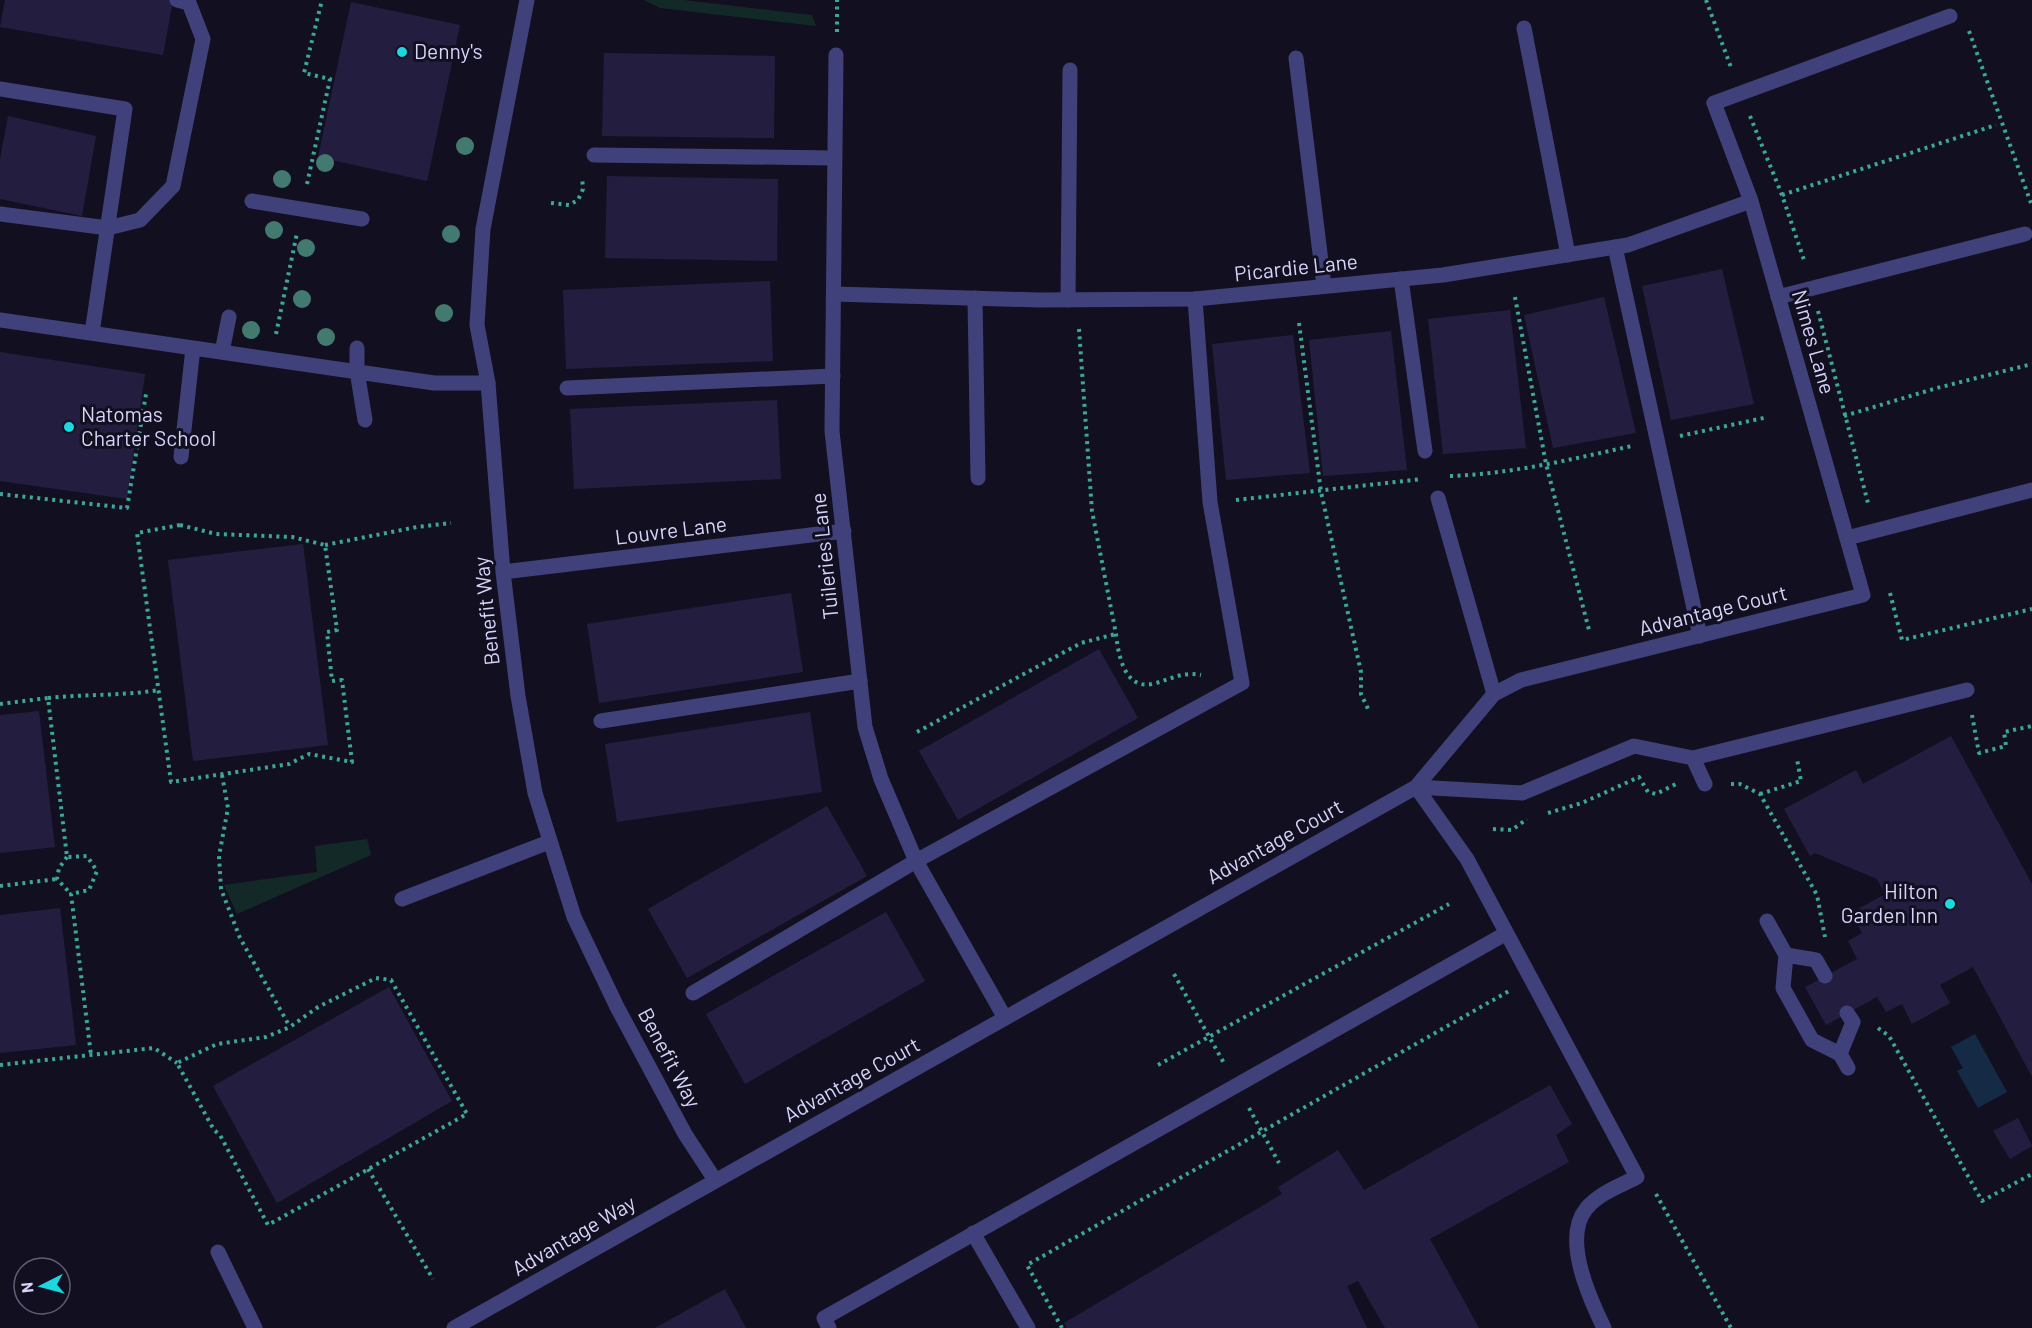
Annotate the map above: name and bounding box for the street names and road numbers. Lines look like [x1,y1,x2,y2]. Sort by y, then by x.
street label: Picardie Lane [1233,248,1359,285]
street label: Nimes Lane [1788,287,1841,397]
street label: Tuileries Lane [804,492,843,621]
street label: Louvre Lane [613,510,728,549]
street label: Benefit Way [467,555,504,667]
street label: Advantage Court [1636,579,1789,640]
street label: Advantage Court [1202,793,1347,888]
street label: Benefit Way [634,1003,707,1112]
street label: Advantage Court [779,1031,924,1126]
street label: Advantage Way [507,1189,640,1280]

